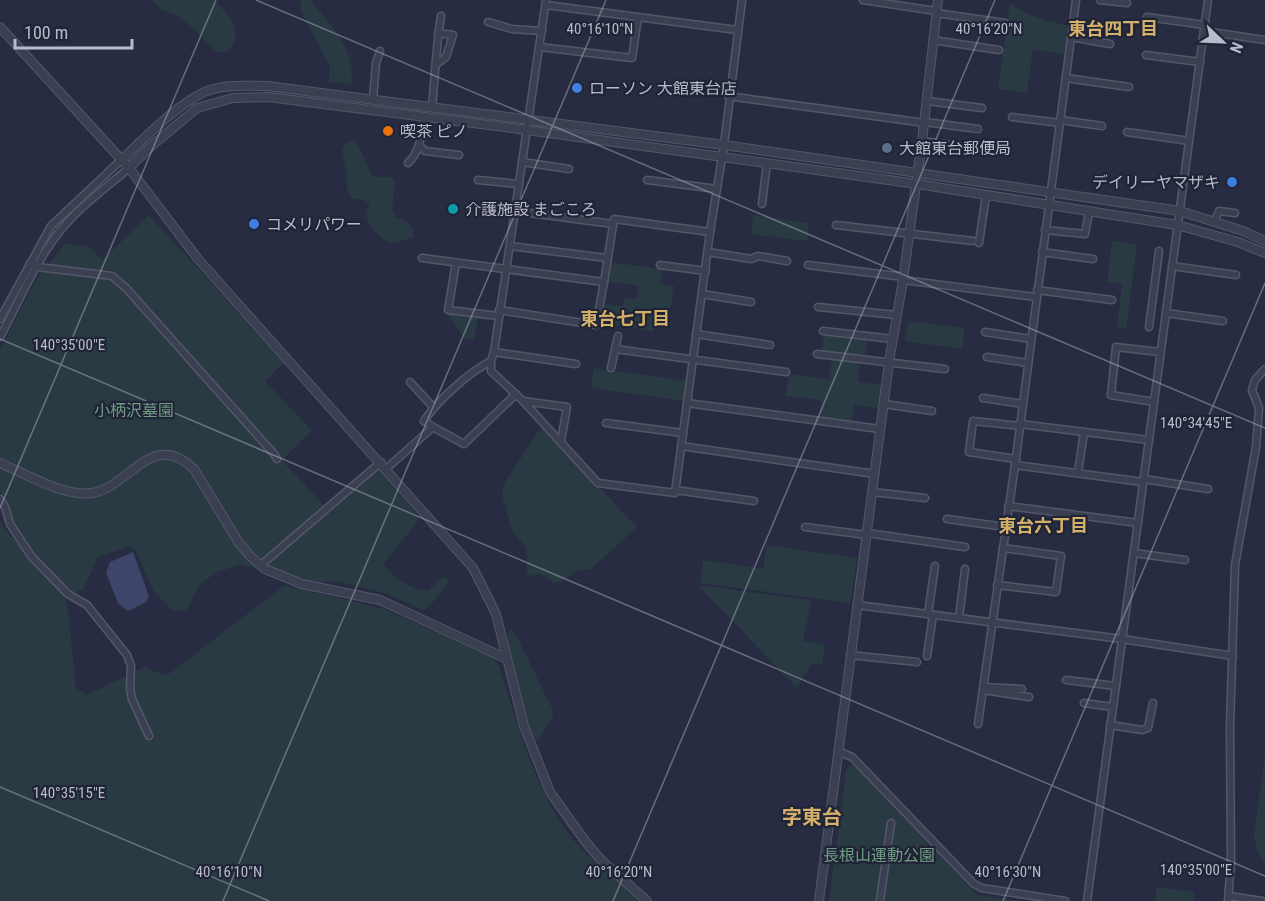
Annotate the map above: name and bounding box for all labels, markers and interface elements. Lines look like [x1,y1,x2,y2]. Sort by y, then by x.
scale bar [15,12,132,50]
north arrow [1193,12,1253,72]
district label: 東台四丁目 [1068,18,1158,39]
text: 40°16'10"N [567,20,633,38]
text: 40°16'20"N [956,20,1022,38]
text: 100 m [24,22,68,43]
text: N [1226,39,1247,56]
place label: ローソン 大館東台店 [589,79,737,98]
marker: ローソン 大館東台店 [570,81,584,95]
place label: 喫茶 ピノ [400,122,468,141]
marker: 喫茶 ピノ [381,124,395,138]
place label: 大館東台郵便局 [899,139,1011,158]
marker: 大館東台郵便局 [880,141,894,155]
place label: デイリーヤマザキ [1092,173,1220,192]
marker: デイリーヤマザキ [1225,175,1239,189]
place label: 介護施設 まごころ [465,200,597,219]
marker: 介護施設 まごころ [446,202,460,216]
place label: コメリパワー [266,215,362,234]
marker: コメリパワー [247,217,261,231]
district label: 東台七丁目 [580,308,670,329]
text: 140°35'00"E [33,336,105,354]
park label: 小柄沢墓園 [94,401,174,420]
text: 140°34'45"E [1160,414,1232,432]
district label: 東台六丁目 [998,515,1088,536]
text: 140°35'15"E [33,784,105,802]
district label: 字東台 [782,805,842,829]
park label: 長根山運動公園 [823,846,935,865]
text: 140°35'00"E [1160,861,1232,879]
text: 40°16'10"N [196,863,262,881]
text: 40°16'20"N [586,863,652,881]
text: 40°16'30"N [975,863,1041,881]

